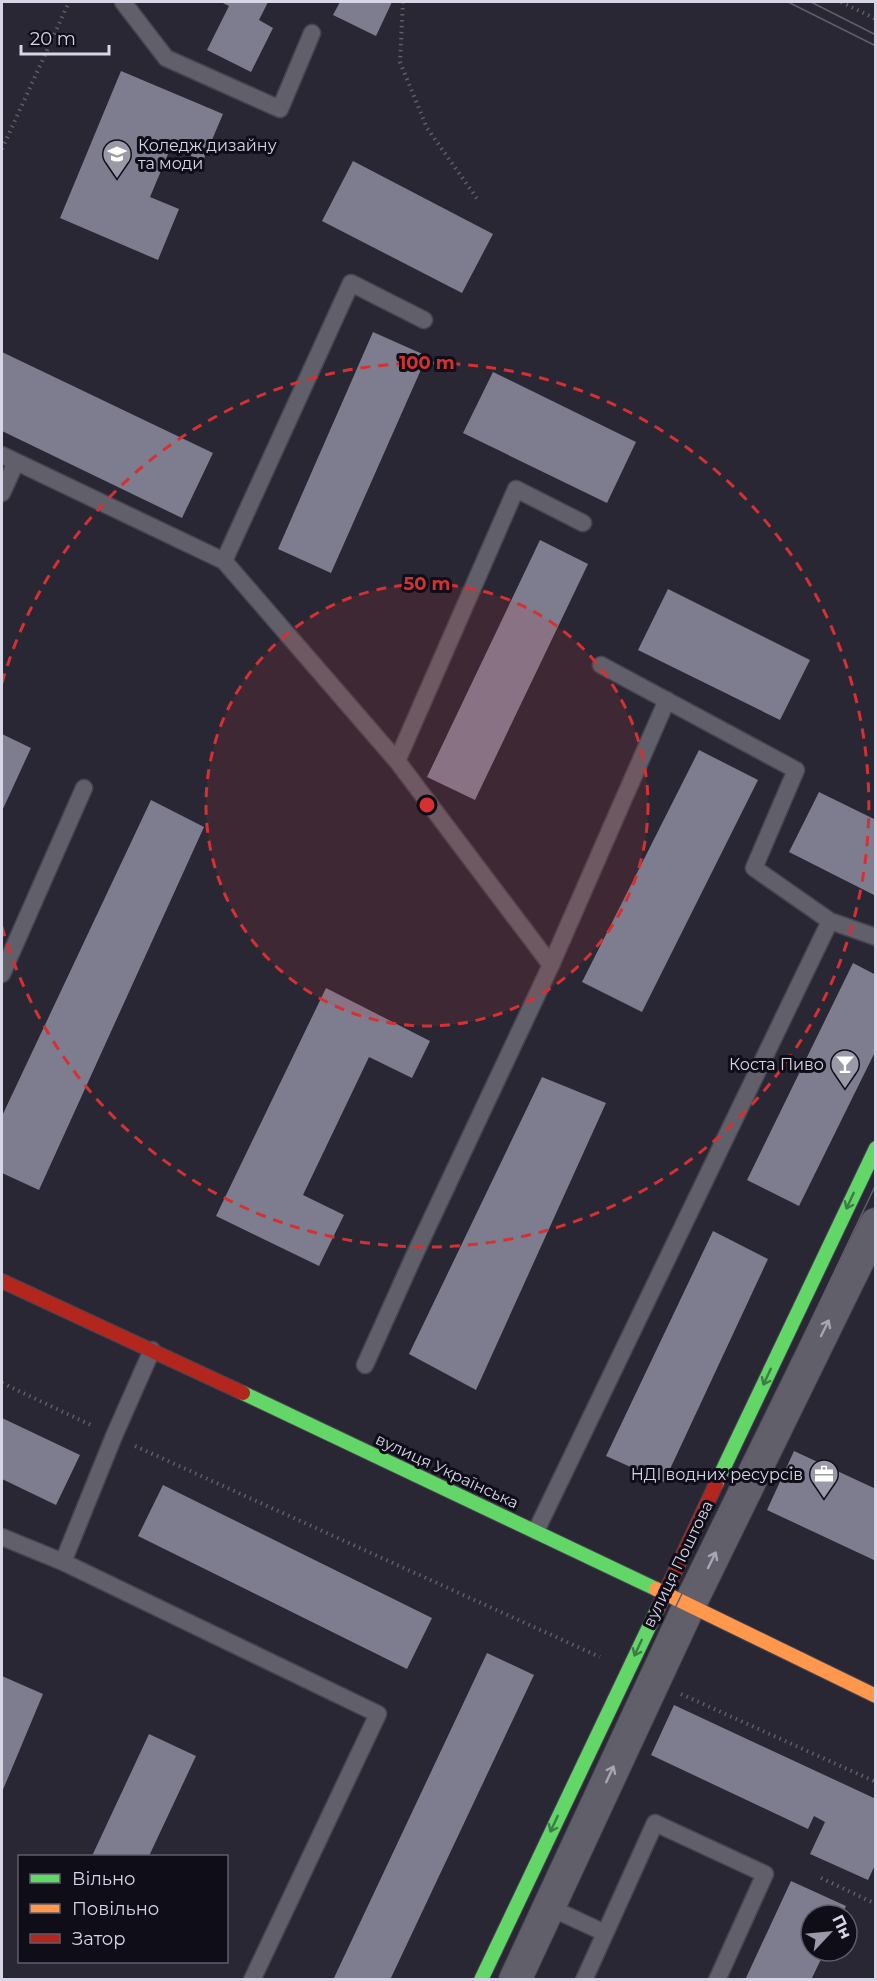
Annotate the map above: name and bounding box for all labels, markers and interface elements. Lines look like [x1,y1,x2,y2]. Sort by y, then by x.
scale bar [21,18,110,56]
text: 20 m [30,28,76,50]
place label: Коледж дизайну та моди [138,136,277,173]
school or university icon: Коледж дизайну та моди [101,138,133,180]
text: 100 m [399,352,455,374]
text: 50 m [404,573,450,595]
centre of rings [417,795,437,815]
bar icon: Коста Пиво [829,1048,861,1090]
place label: Коста Пиво [729,1055,824,1074]
one-way arrow [844,1191,856,1209]
one-way arrow [819,1320,831,1338]
one-way arrow [760,1367,772,1385]
street label: вулиця Українська [372,1429,522,1513]
office icon: НДІ водних ресурсів [808,1458,840,1500]
place label: НДІ водних ресурсів [631,1465,803,1484]
street label: вулиця Поштова [639,1497,717,1631]
one-way arrow [706,1552,718,1569]
one-way arrow [631,1638,643,1656]
one-way arrow [605,1766,617,1784]
one-way arrow [548,1815,560,1833]
legend [18,1855,228,1963]
text: Вільно [72,1868,136,1890]
text: Повільно [72,1898,159,1920]
north arrow [799,1903,859,1963]
text: Пн [828,1912,856,1942]
text: Затор [72,1928,126,1950]

